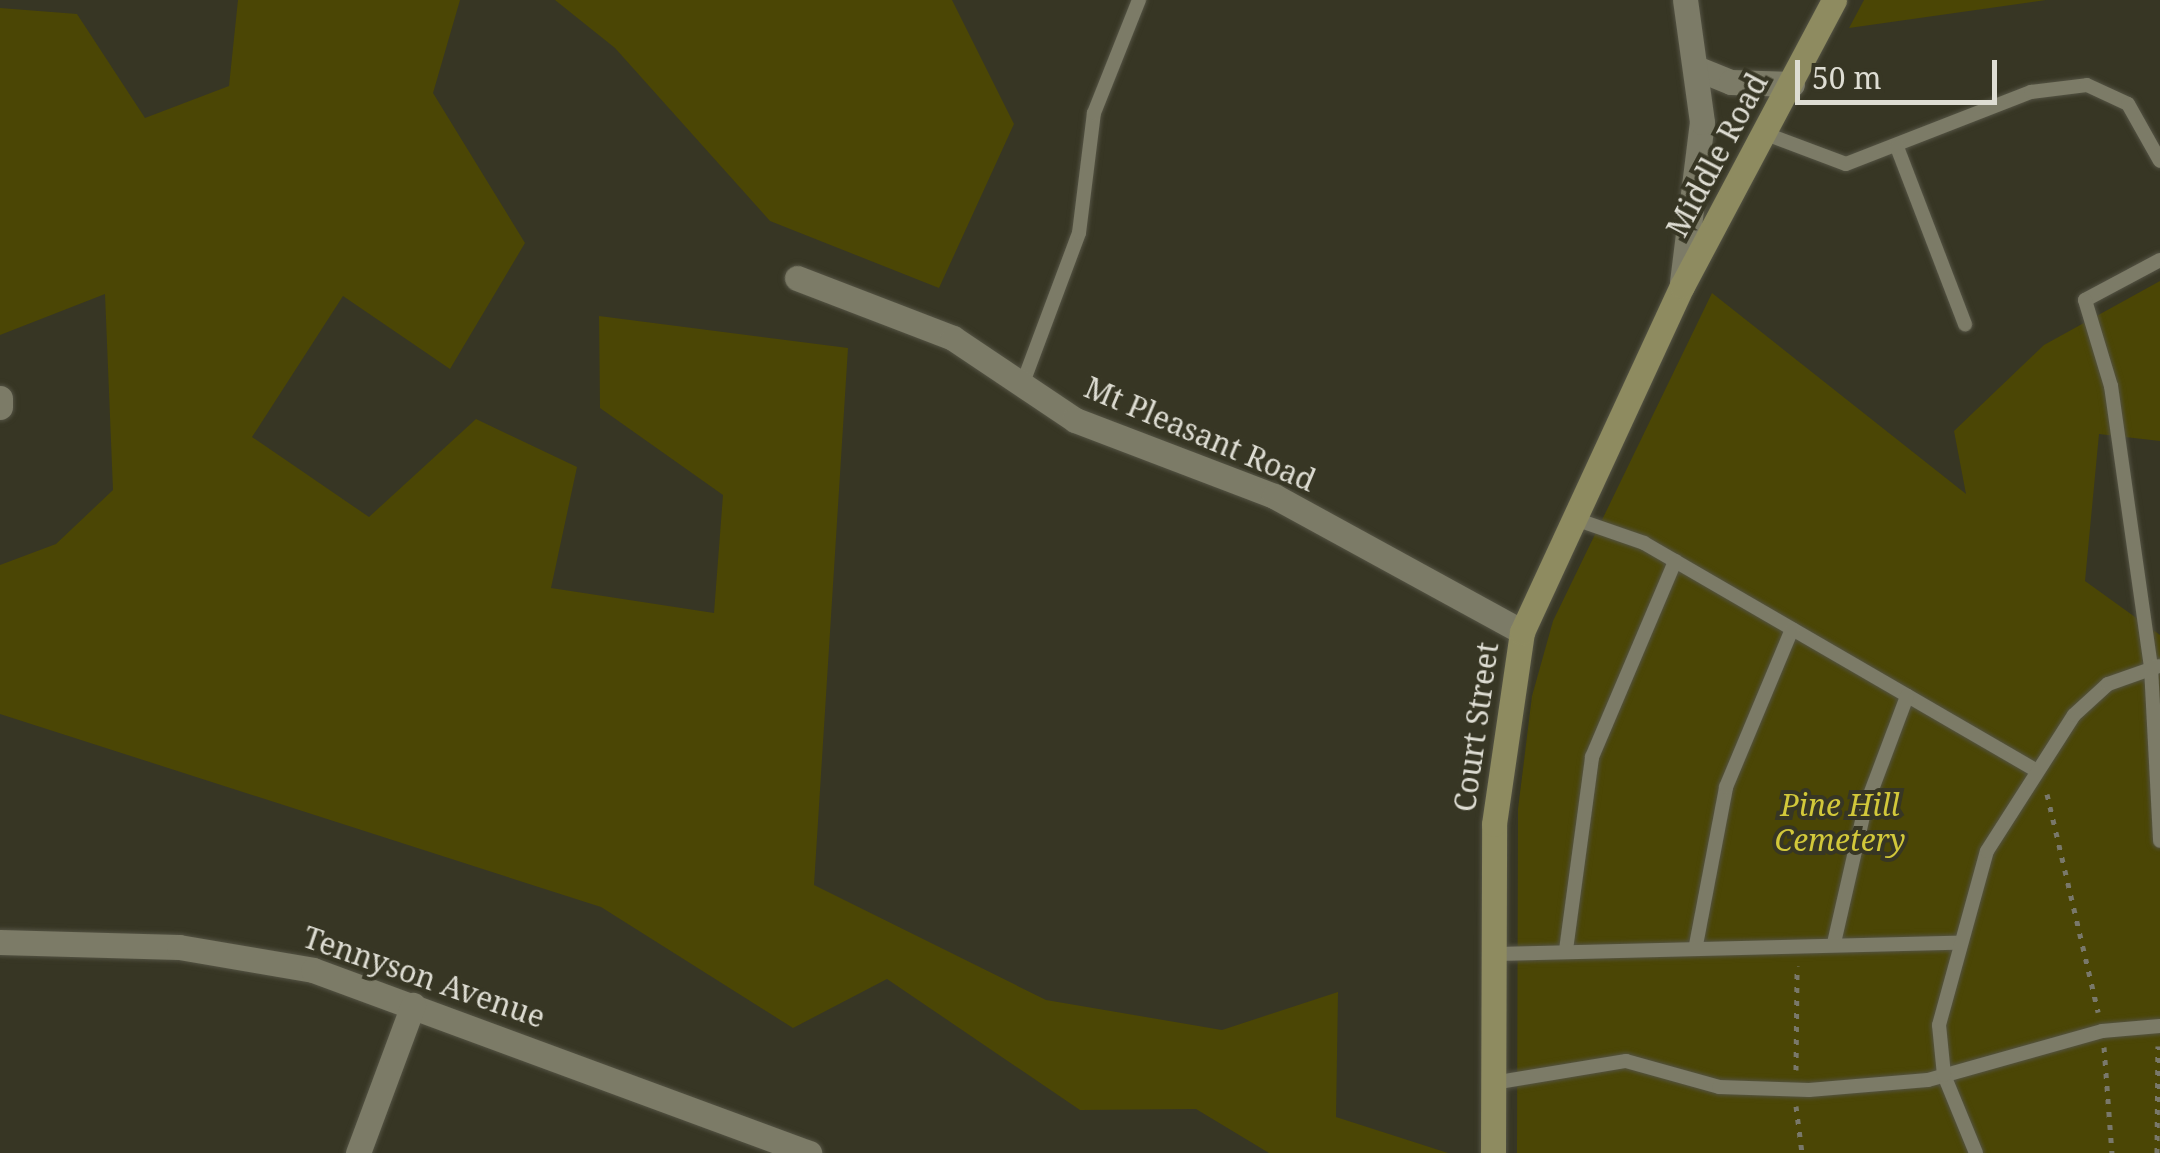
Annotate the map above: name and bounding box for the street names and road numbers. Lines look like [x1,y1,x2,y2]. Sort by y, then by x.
street label: Middle Road [1659,67,1775,243]
street label: Mt Pleasant Road [1079,369,1321,499]
street label: Court Street [1446,640,1506,814]
street label: Tennyson Avenue [298,919,550,1035]

